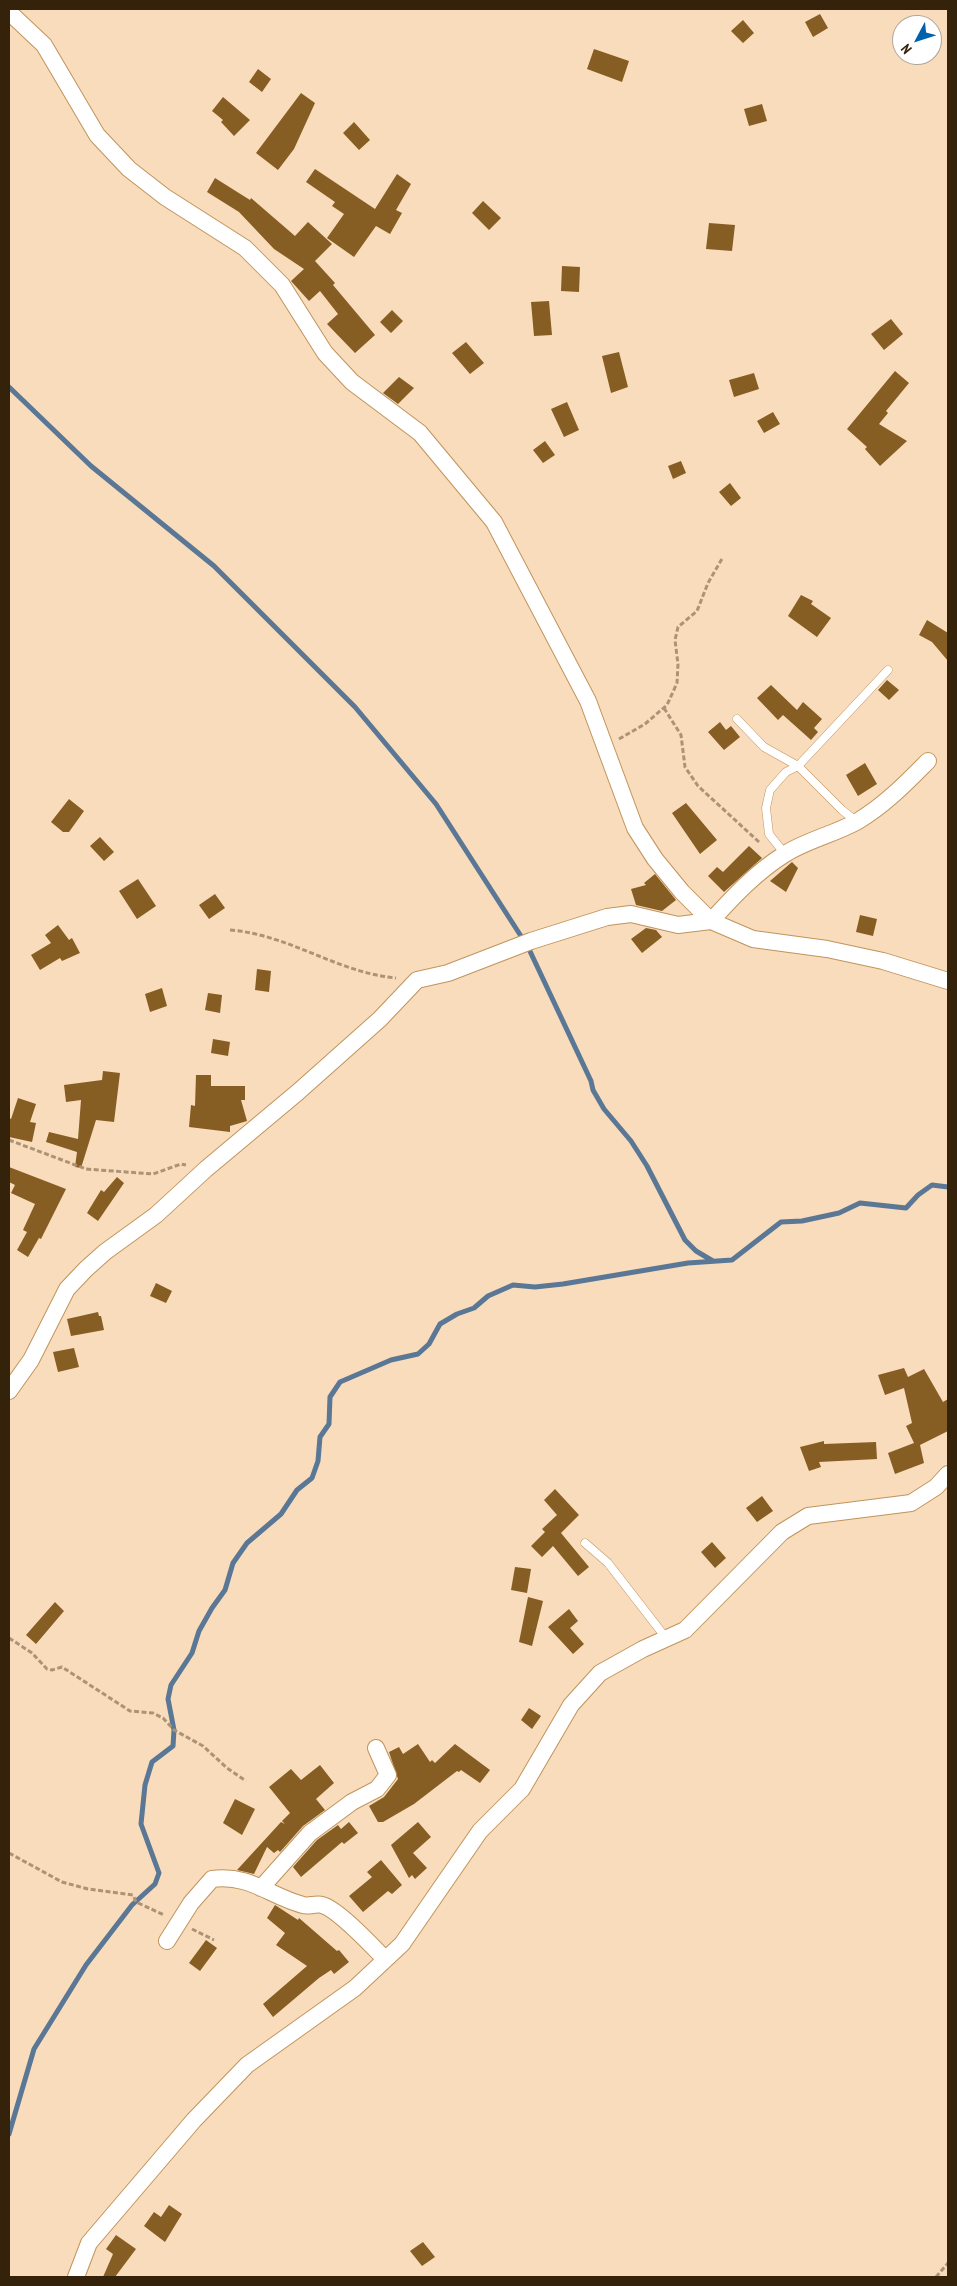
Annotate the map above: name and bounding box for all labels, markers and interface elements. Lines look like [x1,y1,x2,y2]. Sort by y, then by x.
north arrow [892,15,942,65]
text: N [897,40,916,58]

